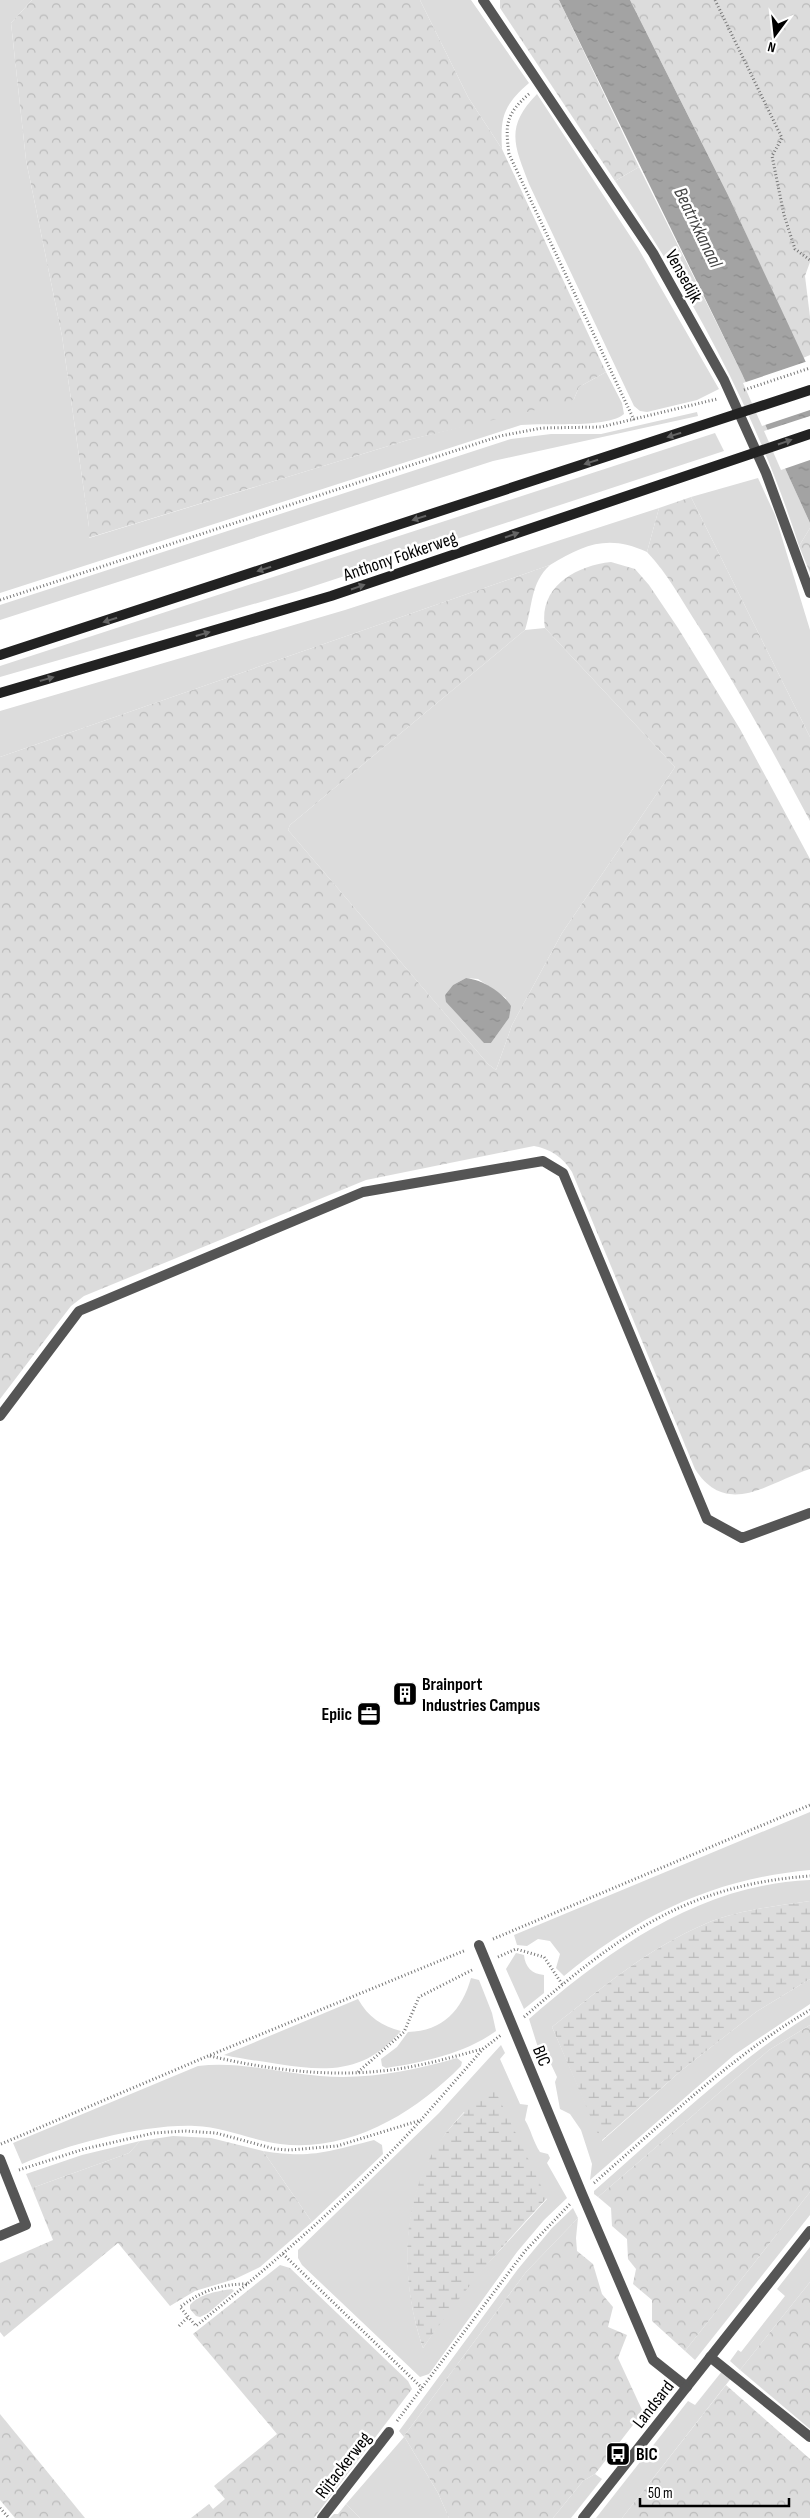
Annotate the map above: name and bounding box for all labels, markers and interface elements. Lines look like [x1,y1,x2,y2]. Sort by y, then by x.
north arrow [750,10,800,60]
text: N [766,38,778,56]
water label: Beatrixkanaal [668,184,727,272]
street label: Vensedijk [661,246,707,306]
one-way arrow [666,431,681,439]
one-way arrow [777,438,792,446]
one-way arrow [583,458,598,466]
one-way arrow [411,515,426,522]
street label: Anthony Fokkerweg [340,527,460,586]
one-way arrow [505,531,520,538]
one-way arrow [256,565,271,573]
one-way arrow [351,583,366,590]
one-way arrow [102,616,117,624]
one-way arrow [195,629,210,637]
one-way arrow [39,675,54,683]
place label: Brainport Industries Campus [422,1674,540,1716]
building icon: Brainport Industries Campus [392,1681,418,1707]
office icon: Epiic [356,1701,382,1727]
place label: Epiic [322,1704,352,1725]
street label: BIC [528,2043,555,2070]
street label: Landsard [628,2376,678,2432]
street label: Rijtackerweg [311,2428,376,2503]
bus stop icon: BIC [605,2441,631,2467]
place label: BIC [636,2444,658,2465]
scale bar [640,2476,789,2508]
text: 50 m [648,2484,673,2503]

